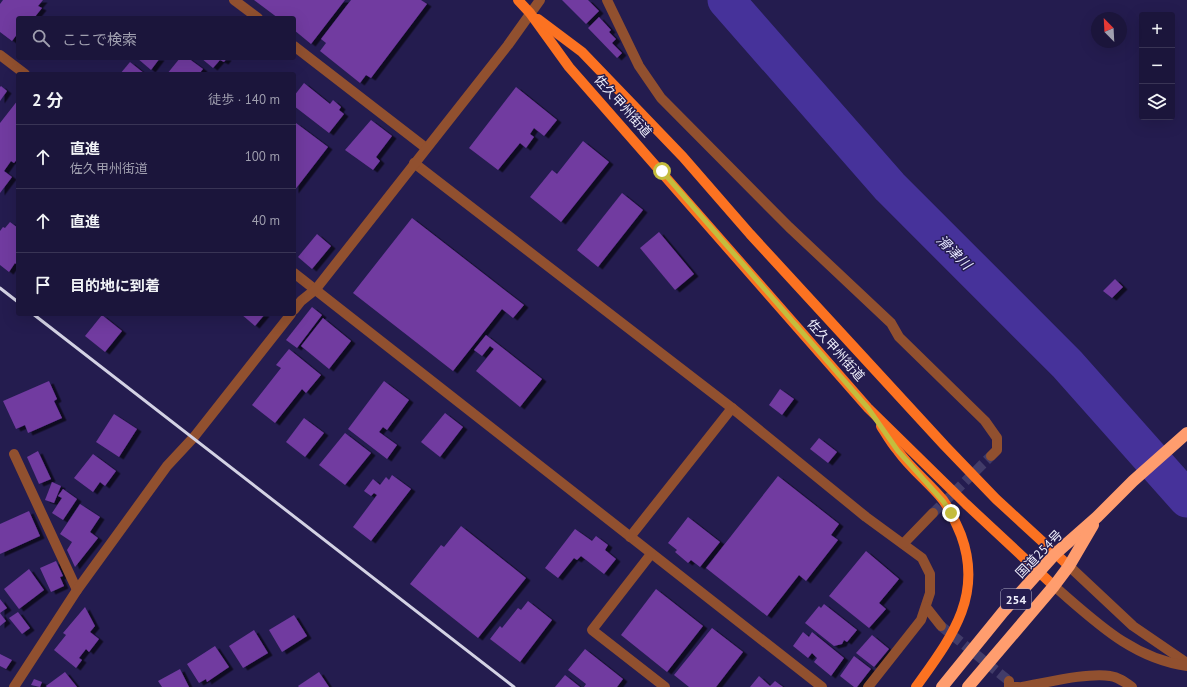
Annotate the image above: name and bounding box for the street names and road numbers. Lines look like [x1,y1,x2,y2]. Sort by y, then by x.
street label: 佐久甲州街道 [591,71,655,141]
street label: 佐久甲州街道 [804,315,868,385]
street label: 国道254号 [1012,526,1066,582]
road number: 254 [1001,589,1031,609]

